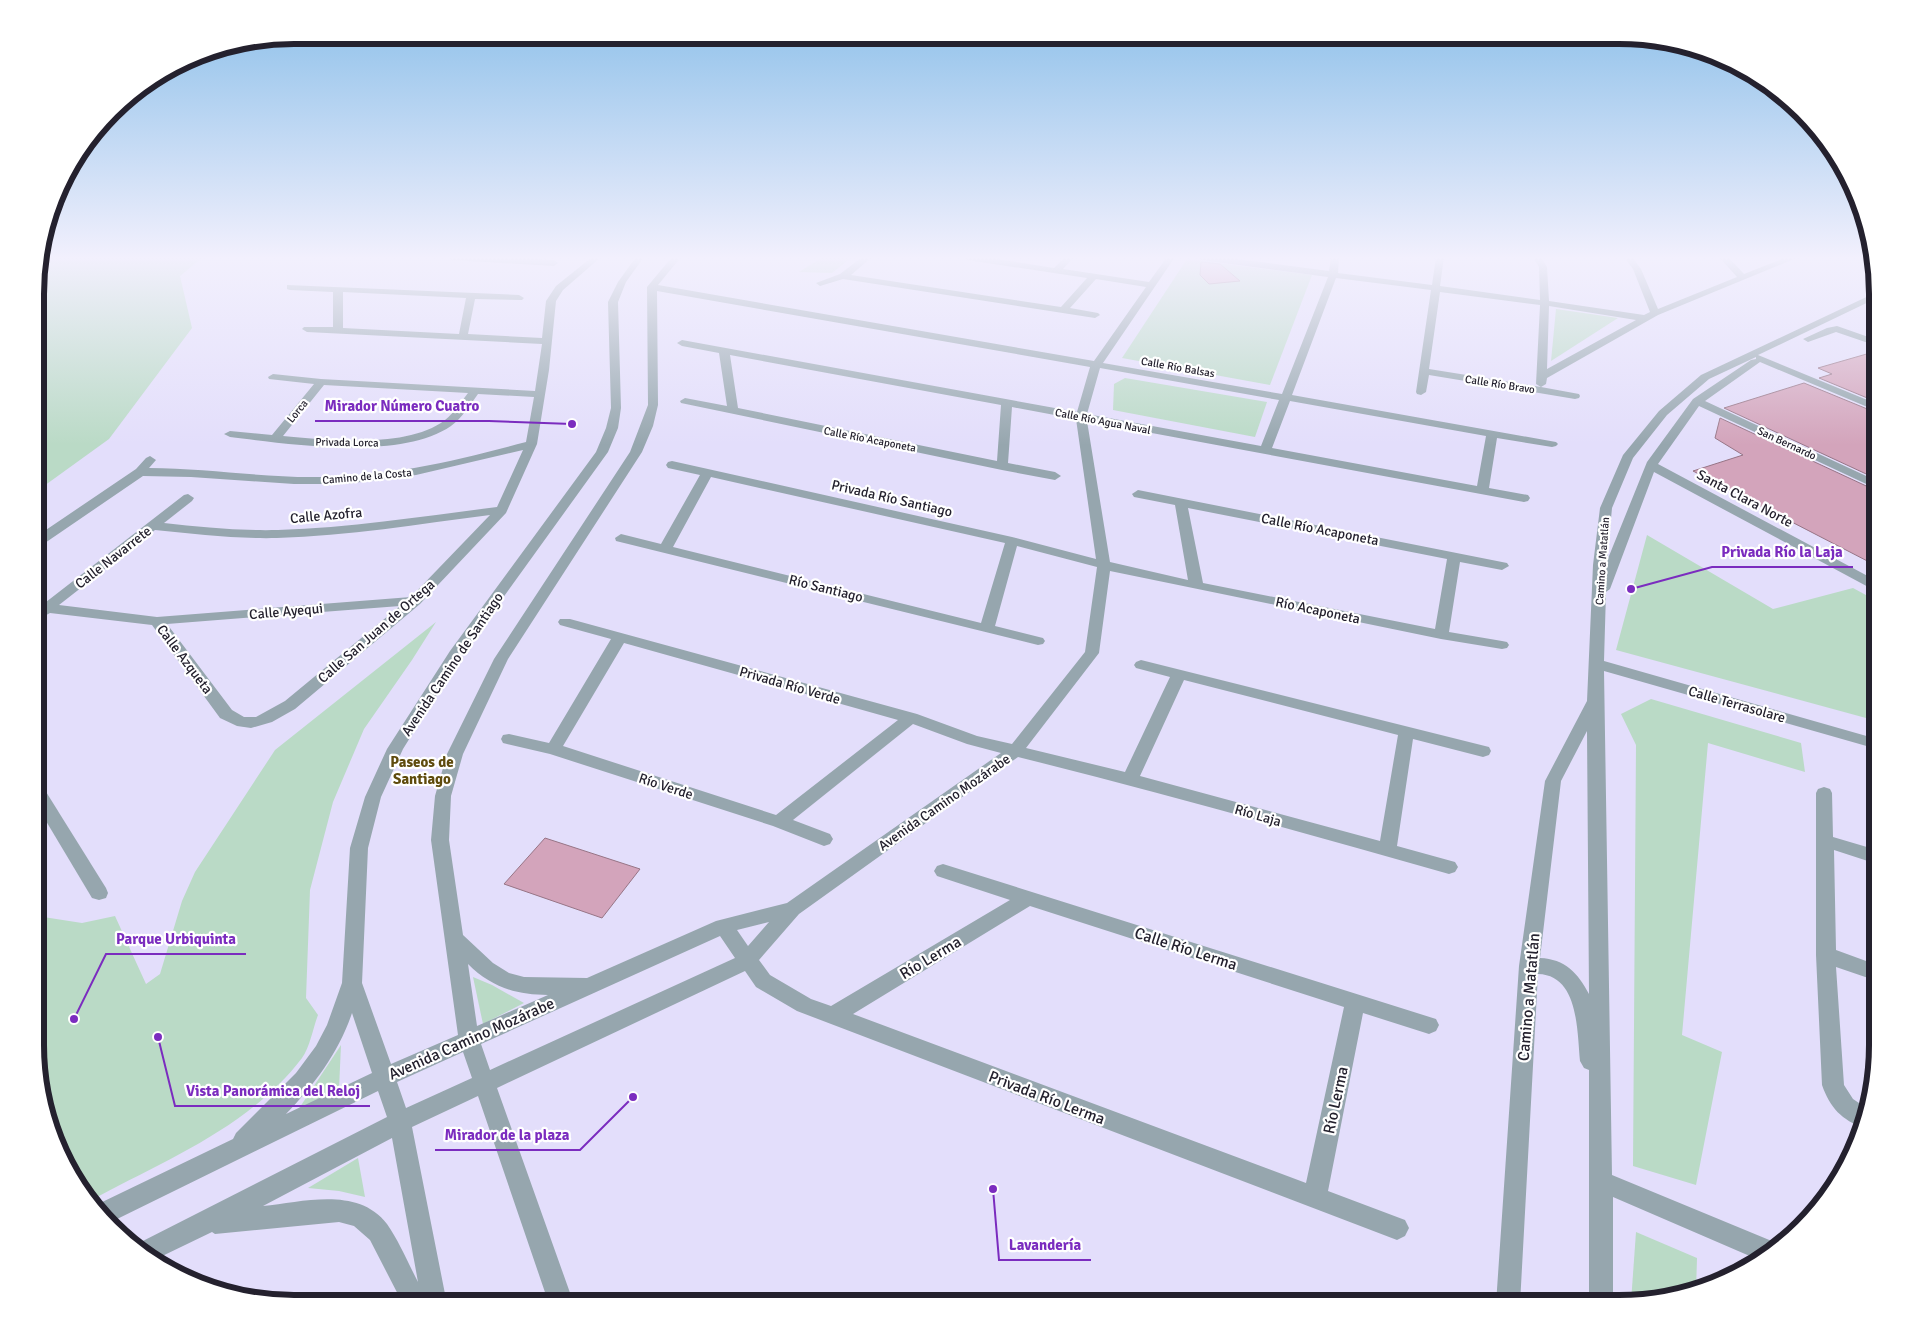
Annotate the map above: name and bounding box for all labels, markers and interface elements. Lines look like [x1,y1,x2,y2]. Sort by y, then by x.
street label: Calle Río Balsas [1140,355,1216,380]
street label: Calle Río Bravo [1464,373,1536,396]
callout: Mirador Número Cuatro [315,391,489,421]
street label: Lorca [284,397,311,425]
text: Mirador Número Cuatro [325,397,480,415]
street label: Calle Río Agua Naval [1054,406,1152,437]
street label: Calle Río Acaponeta [823,424,918,455]
street label: San Bernardo [1755,424,1819,463]
street label: Privada Lorca [315,435,379,450]
street label: Camino de la Costa [322,466,413,487]
street label: Santa Clara Norte [1694,466,1796,531]
street label: Privada Río Santiago [830,476,954,521]
street label: Calle Azofra [289,504,363,527]
street label: Calle Río Acaponeta [1260,510,1380,549]
street label: Camino a Matatlán [1593,517,1612,606]
street label: Calle Navarrete [72,522,155,592]
callout: Privada Río la Laja [1712,537,1853,567]
text: Privada Río la Laja [1721,543,1843,561]
street label: Río Santiago [787,571,865,606]
street label: Calle San Juan de Ortega [314,576,438,687]
street label: Avenida Camino de Santiago [398,589,507,739]
street label: Río Acaponeta [1274,593,1362,628]
street label: Calle Ayequi [248,600,324,623]
street label: Calle Azqueta [153,621,216,697]
street label: Privada Río Verde [737,663,842,708]
street label: Calle Terrasolare [1686,683,1787,726]
street label: Avenida Camino Mozárabe [875,750,1014,854]
district label: Paseos de Santiago [390,753,454,788]
street label: Río Verde [636,770,695,803]
street label: Río Laja [1233,801,1283,830]
street label: Calle Río Lerma [1132,923,1240,975]
callout: Parque Urbiquinta [106,924,246,954]
text: Parque Urbiquinta [116,930,236,948]
street label: Río Lerma [896,932,965,984]
street label: Camino a Matatlán [1513,932,1545,1062]
street label: Avenida Camino Mozárabe [385,993,558,1085]
street label: Río Lerma [1319,1065,1353,1136]
street label: Privada Río Lerma [986,1067,1108,1129]
callout: Vista Panorámica del Reloj [175,1076,370,1106]
text: Vista Panorámica del Reloj [186,1082,360,1100]
callout: Mirador de la plaza [435,1120,580,1150]
text: Mirador de la plaza [444,1126,570,1144]
callout: Lavandería [999,1230,1091,1260]
text: Lavandería [1009,1236,1081,1254]

